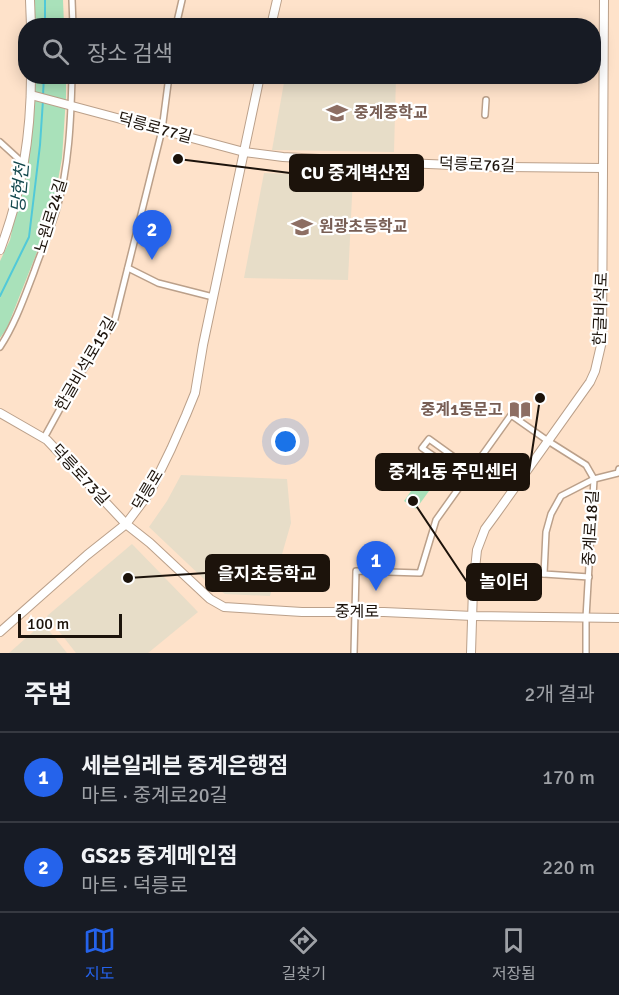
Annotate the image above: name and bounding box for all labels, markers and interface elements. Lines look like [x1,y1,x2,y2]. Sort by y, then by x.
search box [18,18,601,84]
icon: search [39,35,72,68]
text: 장소 검색 [87,40,173,67]
school or university icon: 중계중학교 [325,101,349,125]
place label: 중계중학교 [354,103,428,123]
street label: 덕릉로77길 [116,108,194,148]
street label: 덕릉로76길 [439,154,515,176]
callout: CU 중계벽산점 [290,155,423,191]
water label: 당현천 [7,160,33,214]
text: CU 중계벽산점 [301,162,411,184]
street label: 노원로24길 [30,177,72,255]
pin: 2 [132,210,172,260]
school or university icon: 원광초등학교 [290,215,314,239]
place label: 원광초등학교 [319,217,408,237]
street label: 한글비석로 [590,272,612,346]
street label: 한글비석로15길 [51,313,121,415]
library icon: 중계1동문고 [508,398,532,422]
place label: 중계1동문고 [421,400,503,420]
your location [271,427,300,456]
street label: 덕릉로73길 [47,440,113,510]
callout: 중계1동 주민센터 [376,454,529,490]
text: 중계1동 주민센터 [388,461,518,483]
street label: 덕릉로 [128,466,168,514]
street label: 중계로18길 [579,489,603,567]
pin: 1 [356,542,395,591]
callout: 을지초등학교 [206,555,329,591]
text: 을지초등학교 [217,563,317,585]
callout: 놀이터 [467,564,541,600]
text: 놀이터 [479,571,529,593]
street label: 중계로 [335,602,379,622]
scale bar [18,611,122,638]
text: 100 m [27,614,69,634]
text: 주변 [24,679,72,711]
text: 2개 결과 [525,682,595,707]
text: 세븐일레븐 중계은행점 [81,752,288,779]
text: 1 [38,765,49,790]
text: 170 m [542,765,595,790]
text: 마트 · 중계로20길 [81,783,228,808]
text: GS25 중계메인점 [81,842,237,869]
text: 2 [38,855,49,880]
text: 220 m [542,855,595,880]
text: 마트 · 덕릉로 [81,873,188,898]
tab: 지도 [83,924,116,984]
tab: 길찾기 [282,924,326,984]
tab: 저장됨 [492,924,536,984]

